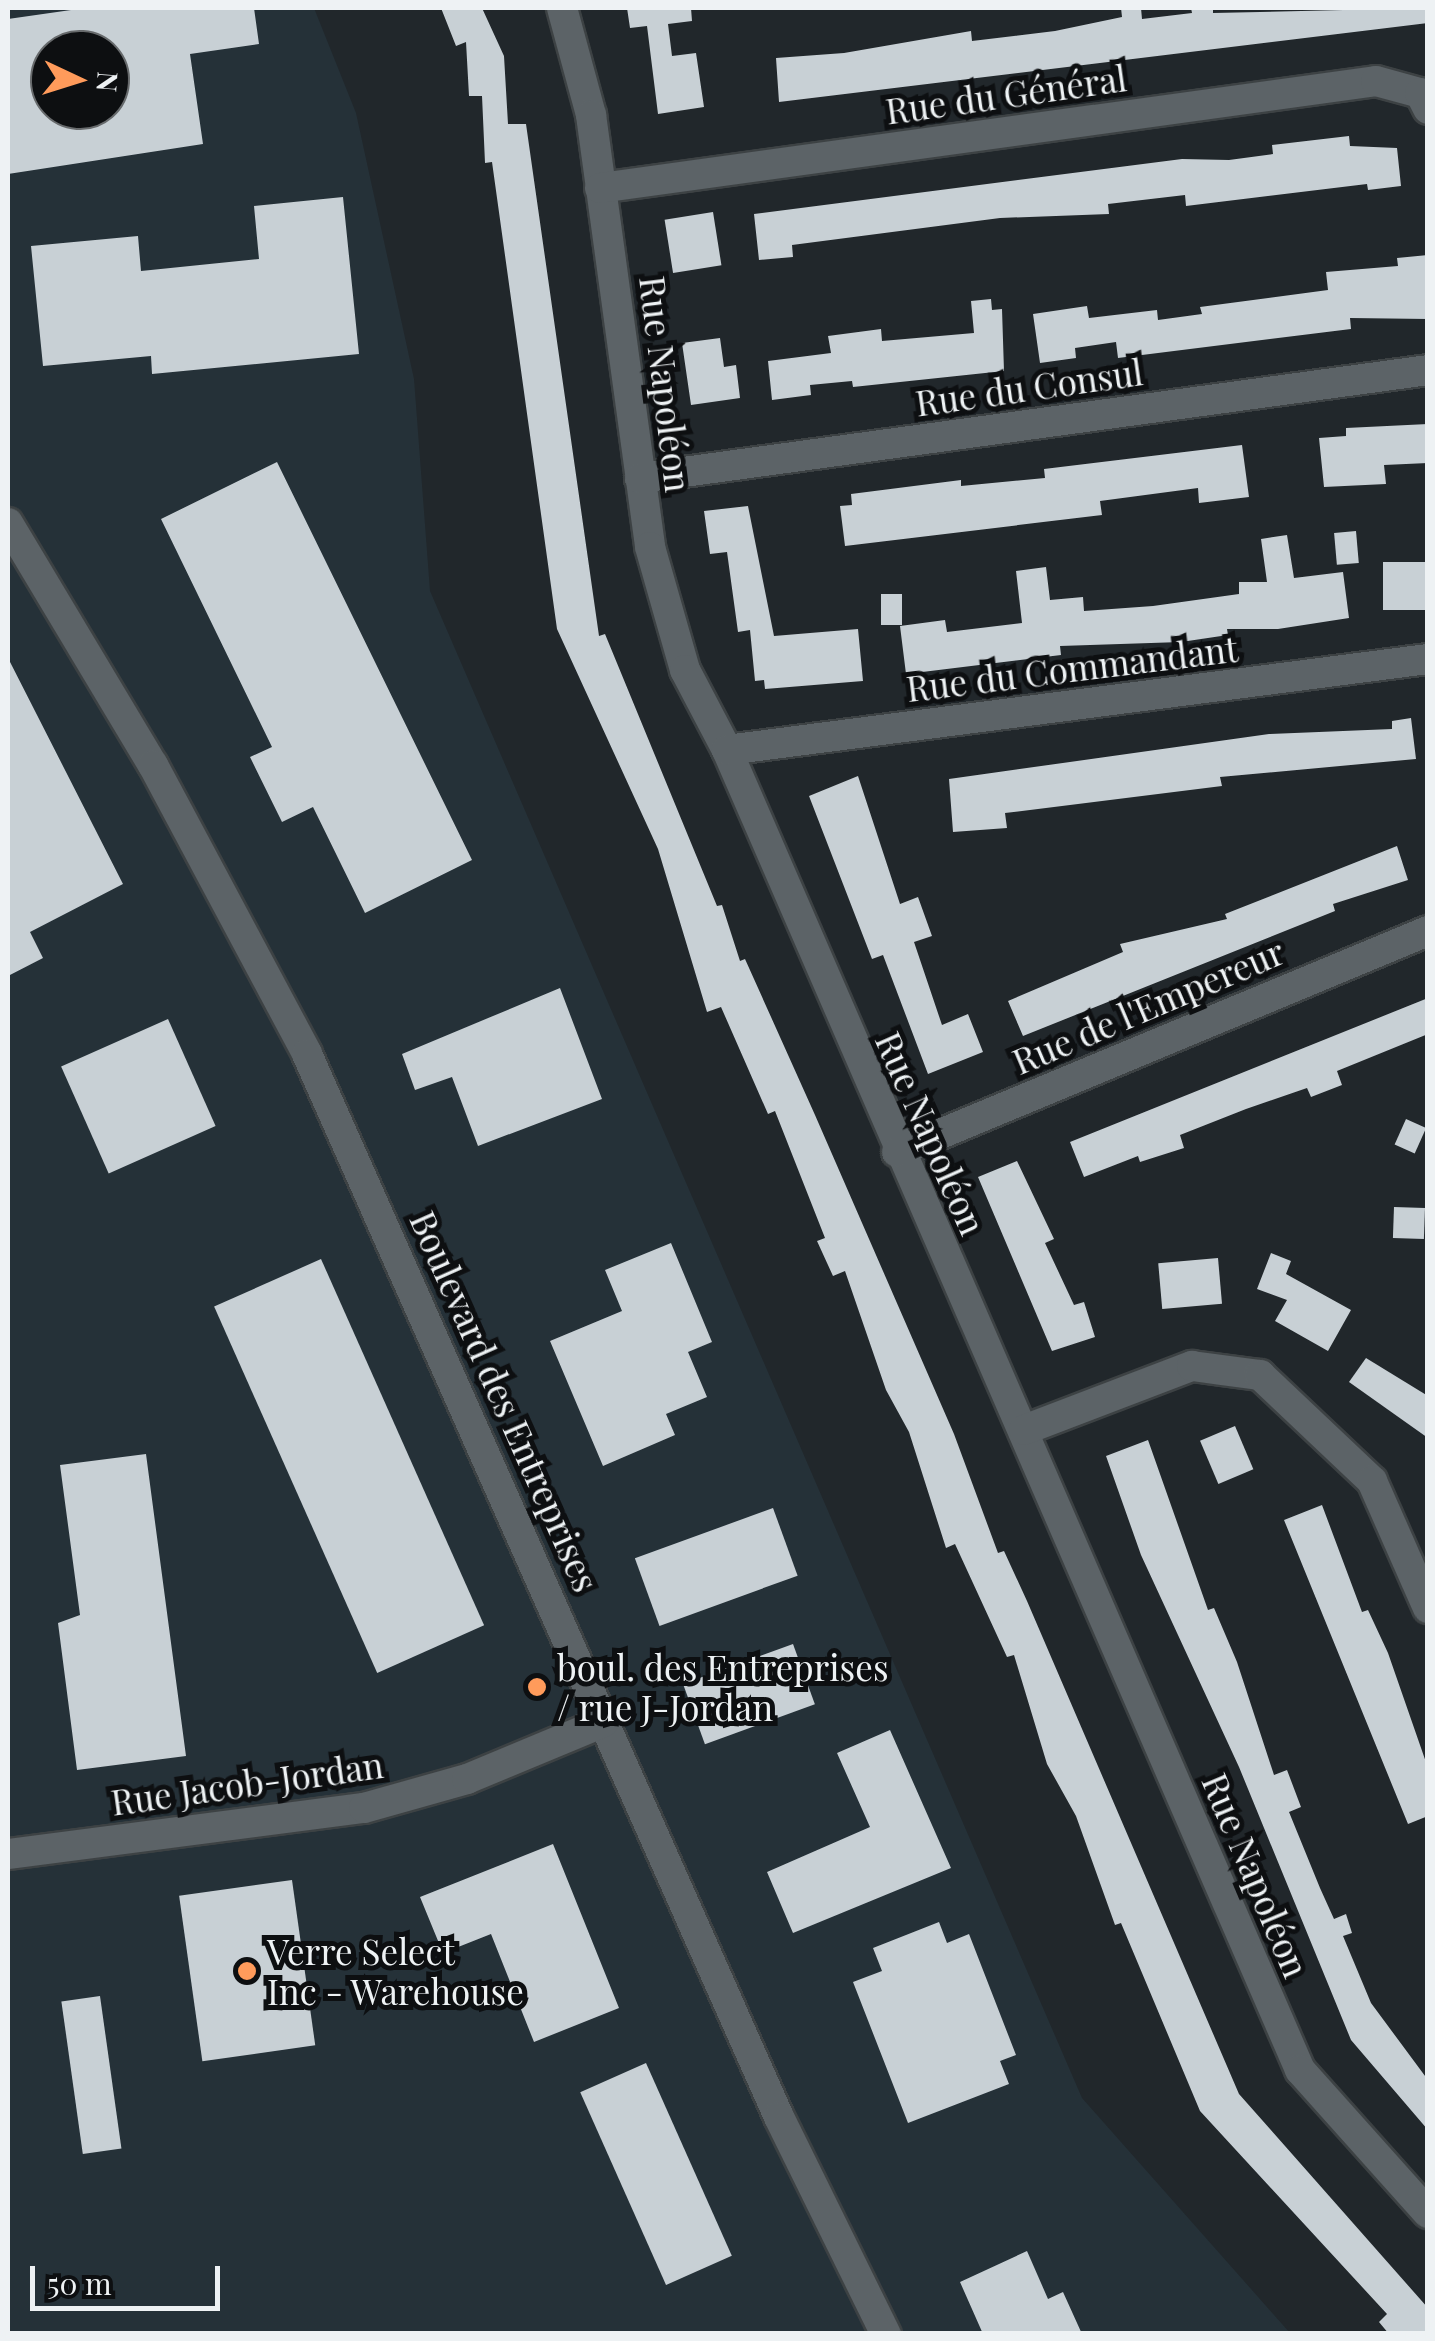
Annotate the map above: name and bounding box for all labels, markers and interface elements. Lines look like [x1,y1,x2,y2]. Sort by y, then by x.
north arrow [30,30,130,130]
street label: Rue du Général [883,56,1129,132]
text: N [89,71,128,93]
street label: Rue Napoléon [632,274,700,494]
street label: Rue du Consul [913,350,1145,424]
street label: Rue du Commandant [904,627,1240,709]
street label: Rue de l'Empereur [1006,930,1290,1082]
street label: Rue Napoléon [868,1025,994,1241]
street label: Boulevard des Entreprises [402,1204,608,1598]
place label: boul. des Entreprises / rue J-Jordan [557,1646,889,1728]
marker: boul. des Entreprises / rue J-Jordan [526,1676,548,1698]
street label: Rue Jacob-Jordan [108,1743,386,1823]
street label: Rue Napoléon [1194,1767,1318,1983]
place label: Verre Select Inc - Warehouse [267,1930,525,2012]
marker: Verre Select Inc - Warehouse [236,1960,258,1982]
scale bar [35,2246,225,2308]
text: 50 m [47,2263,112,2303]

